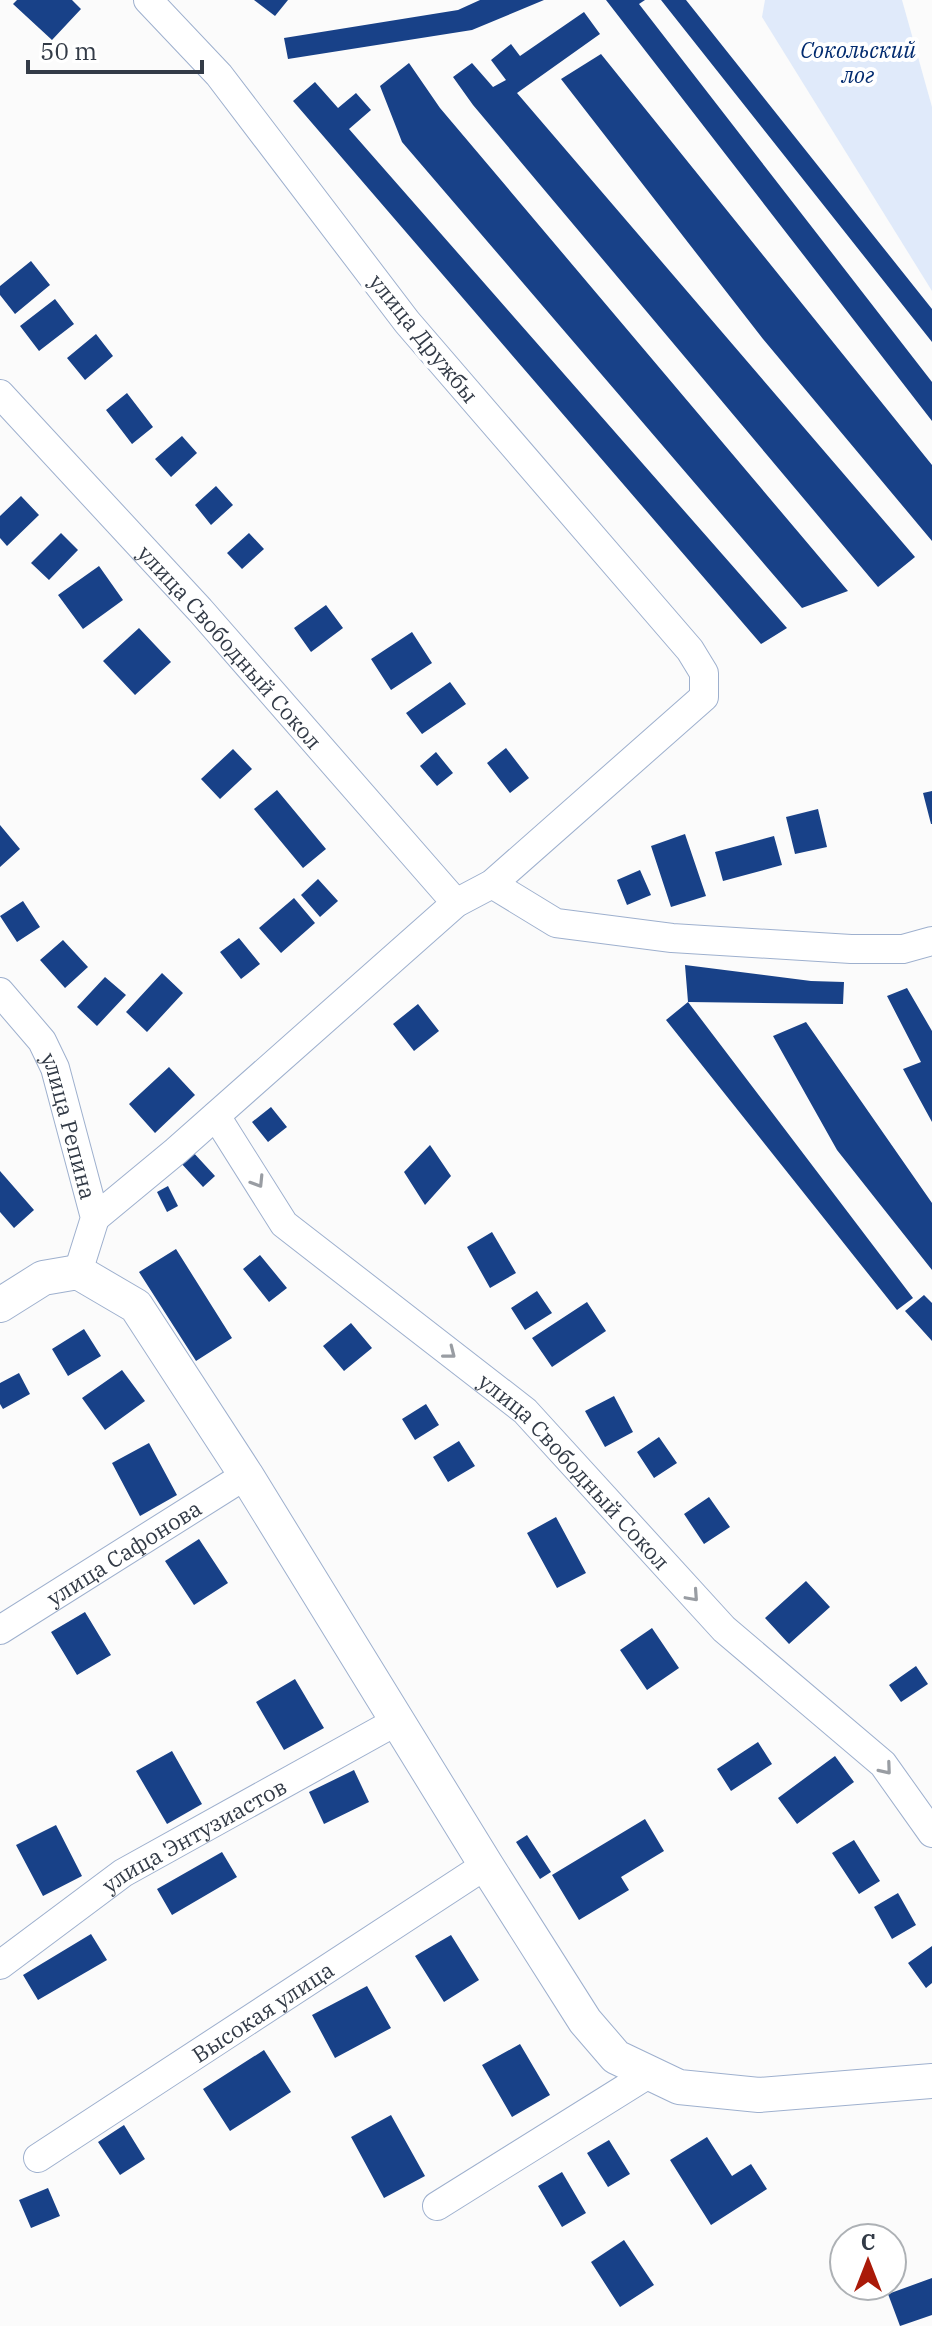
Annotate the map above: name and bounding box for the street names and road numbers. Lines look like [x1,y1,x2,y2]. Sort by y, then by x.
street label: улица Дружбы [363,268,485,408]
street label: улица Свободный Сокол [132,538,329,755]
street label: улица Репина [35,1047,104,1202]
street label: улица Свободный Сокол [473,1366,677,1575]
street label: улица Сафонова [41,1493,206,1612]
street label: улица Энтузиастов [96,1771,291,1899]
street label: Высокая улица [186,1954,339,2068]

